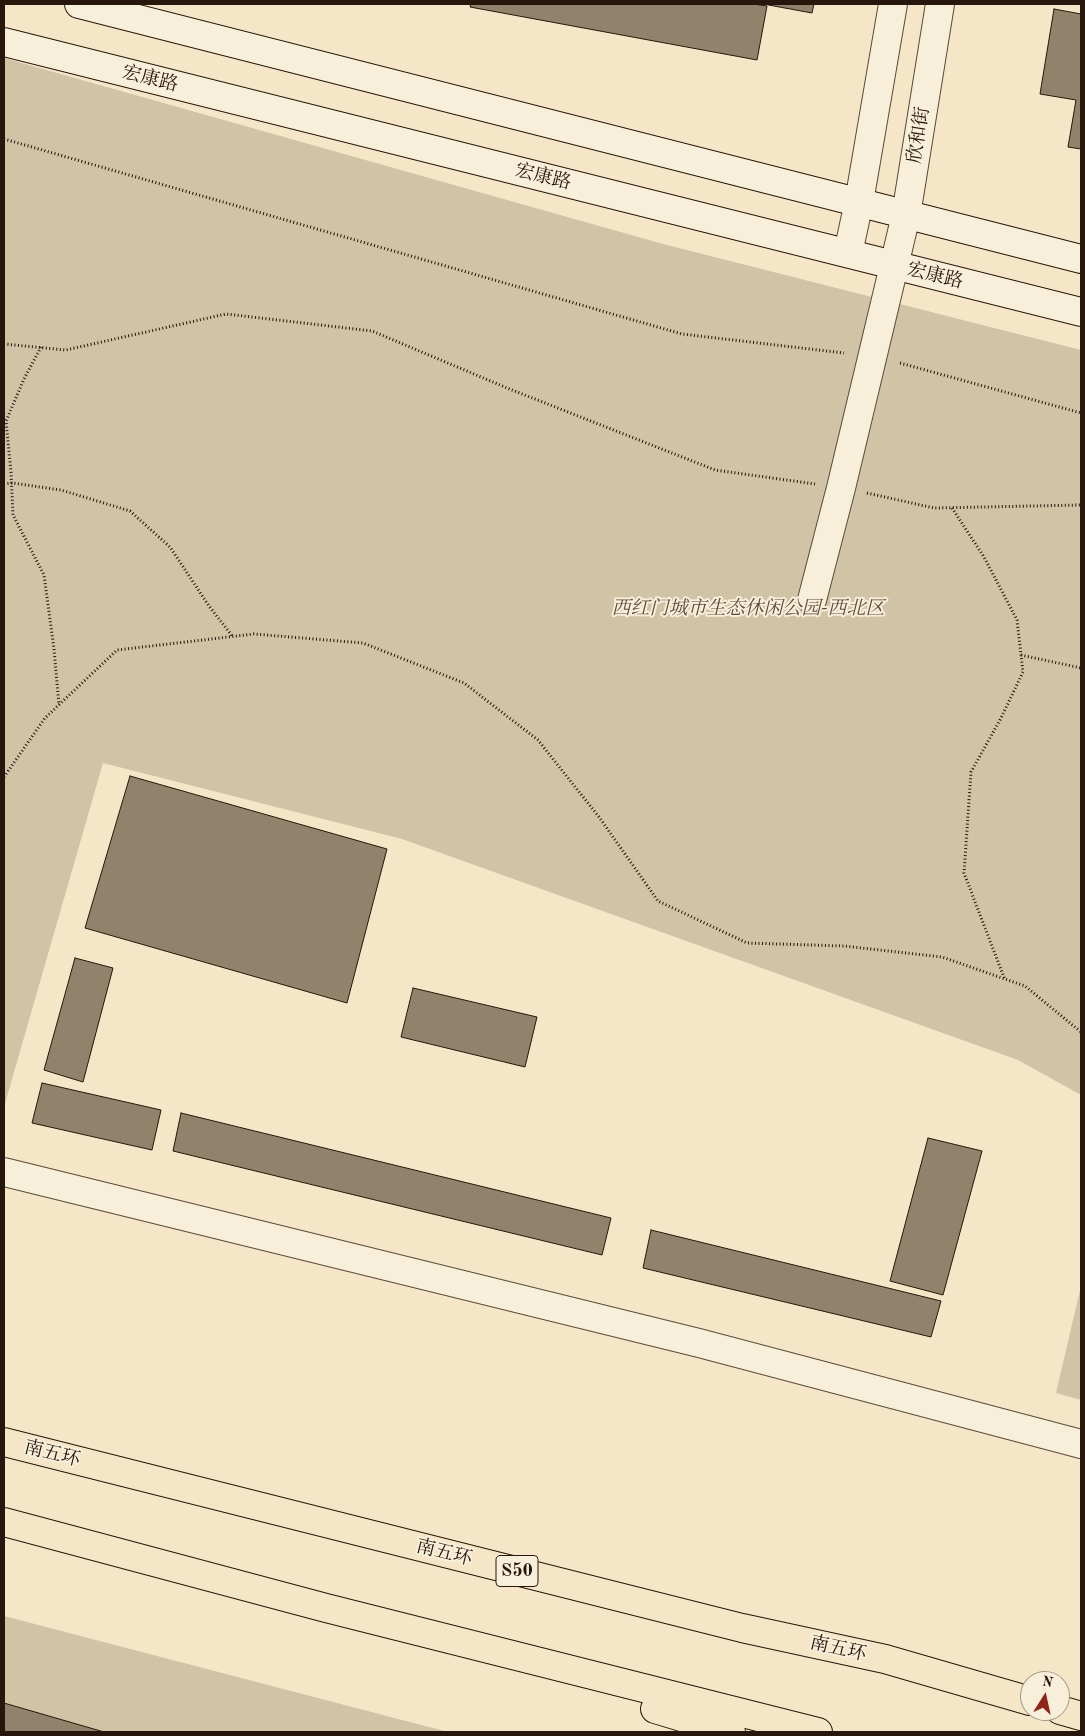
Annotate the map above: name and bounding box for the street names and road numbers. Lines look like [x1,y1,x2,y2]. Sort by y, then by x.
street label: 宏康路 [120,61,180,97]
street label: 欣和街 [903,105,935,165]
street label: 宏康路 [513,159,573,195]
street label: 宏康路 [905,258,965,294]
street label: 南五环 [22,1436,82,1472]
street label: 南五环 [414,1535,474,1571]
road number: S50 [496,1555,538,1586]
street label: 南五环 [808,1631,868,1667]

